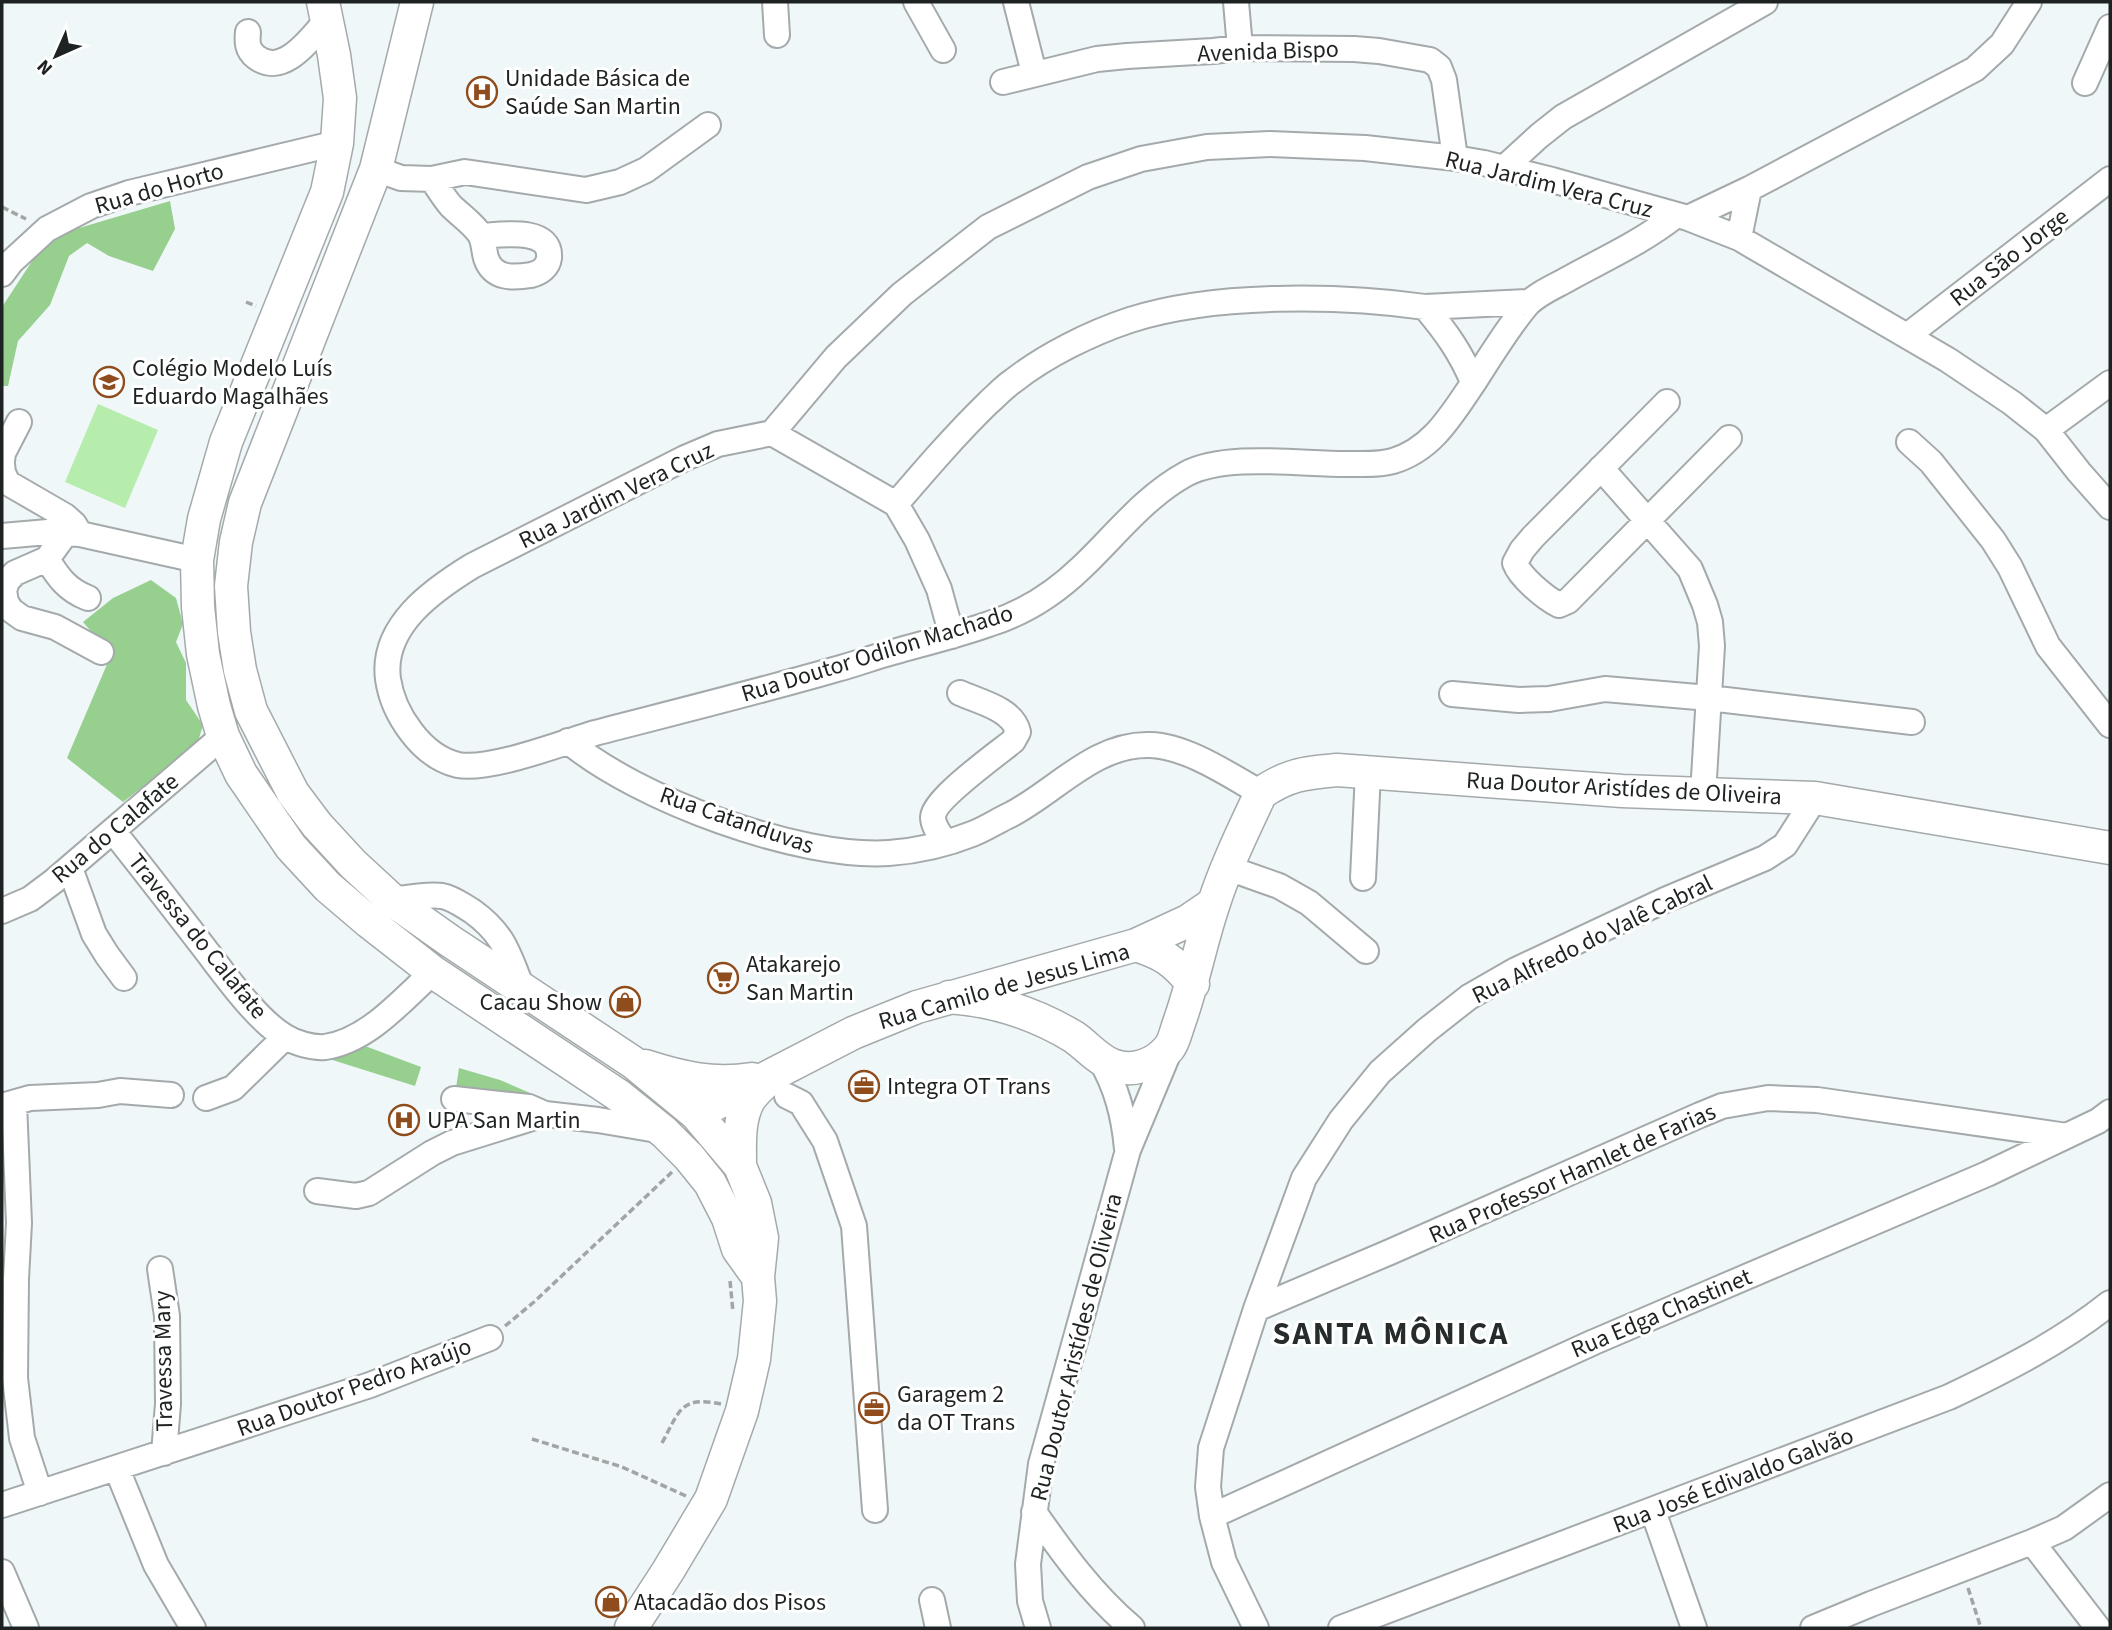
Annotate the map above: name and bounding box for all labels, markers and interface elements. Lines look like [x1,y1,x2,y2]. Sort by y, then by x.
north arrow [21,21,91,91]
street label: Avenida Bispo [1197,32,1339,71]
text: N [31,53,59,81]
place label: Unidade Básica de Saúde San Martin [505,61,690,124]
hospital icon: Unidade Básica de Saúde San Martin [465,75,499,109]
street label: Rua Jardim Vera Cruz [1441,142,1656,227]
street label: Rua do Horto [91,153,228,224]
street label: Rua São Jorge [1942,200,2076,315]
place label: Colégio Modelo Luís Eduardo Magalhães [132,351,332,414]
school or university icon: Colégio Modelo Luís Eduardo Magalhães [92,365,126,399]
street label: Rua Jardim Vera Cruz [513,433,720,558]
street label: Rua Doutor Odilon Machado [737,595,1017,712]
street label: Rua Doutor Aristídes de Oliveira [1465,763,1783,814]
street label: Rua do Calafate [44,765,187,892]
street label: Rua Catanduvas [655,778,819,863]
street label: Travessa do Calafate [120,846,276,1027]
street label: Rua Alfredo do Valê Cabral [1466,866,1718,1013]
street label: Rua Camilo de Jesus Lima [874,934,1134,1039]
place label: Atakarejo San Martin [746,947,854,1010]
supermarket icon: Atakarejo San Martin [706,961,740,995]
place label: Cacau Show [479,985,602,1020]
shop icon: Cacau Show [608,985,642,1019]
office icon: Integra OT Trans [847,1069,881,1103]
place label: Integra OT Trans [887,1069,1050,1104]
street label: Rua Professor Hamlet de Farias [1423,1094,1721,1253]
hospital icon: UPA San Martin [387,1103,421,1137]
place label: UPA San Martin [427,1103,581,1138]
street label: Rua Doutor Aristídes de Oliveira [1021,1190,1132,1505]
street label: Rua Edga Chastinet [1565,1260,1757,1367]
street label: Travessa Mary [145,1290,182,1432]
district label: SANTA MÔNICA [1273,1311,1509,1357]
street label: Rua Doutor Pedro Araújo [232,1329,476,1446]
place label: Garagem 2 da OT Trans [897,1377,1015,1440]
office icon: Garagem 2 da OT Trans [857,1391,891,1425]
street label: Rua José Edivaldo Galvão [1608,1418,1859,1543]
shop icon: Atacadão dos Pisos [594,1585,628,1619]
place label: Atacadão dos Pisos [634,1585,826,1620]

